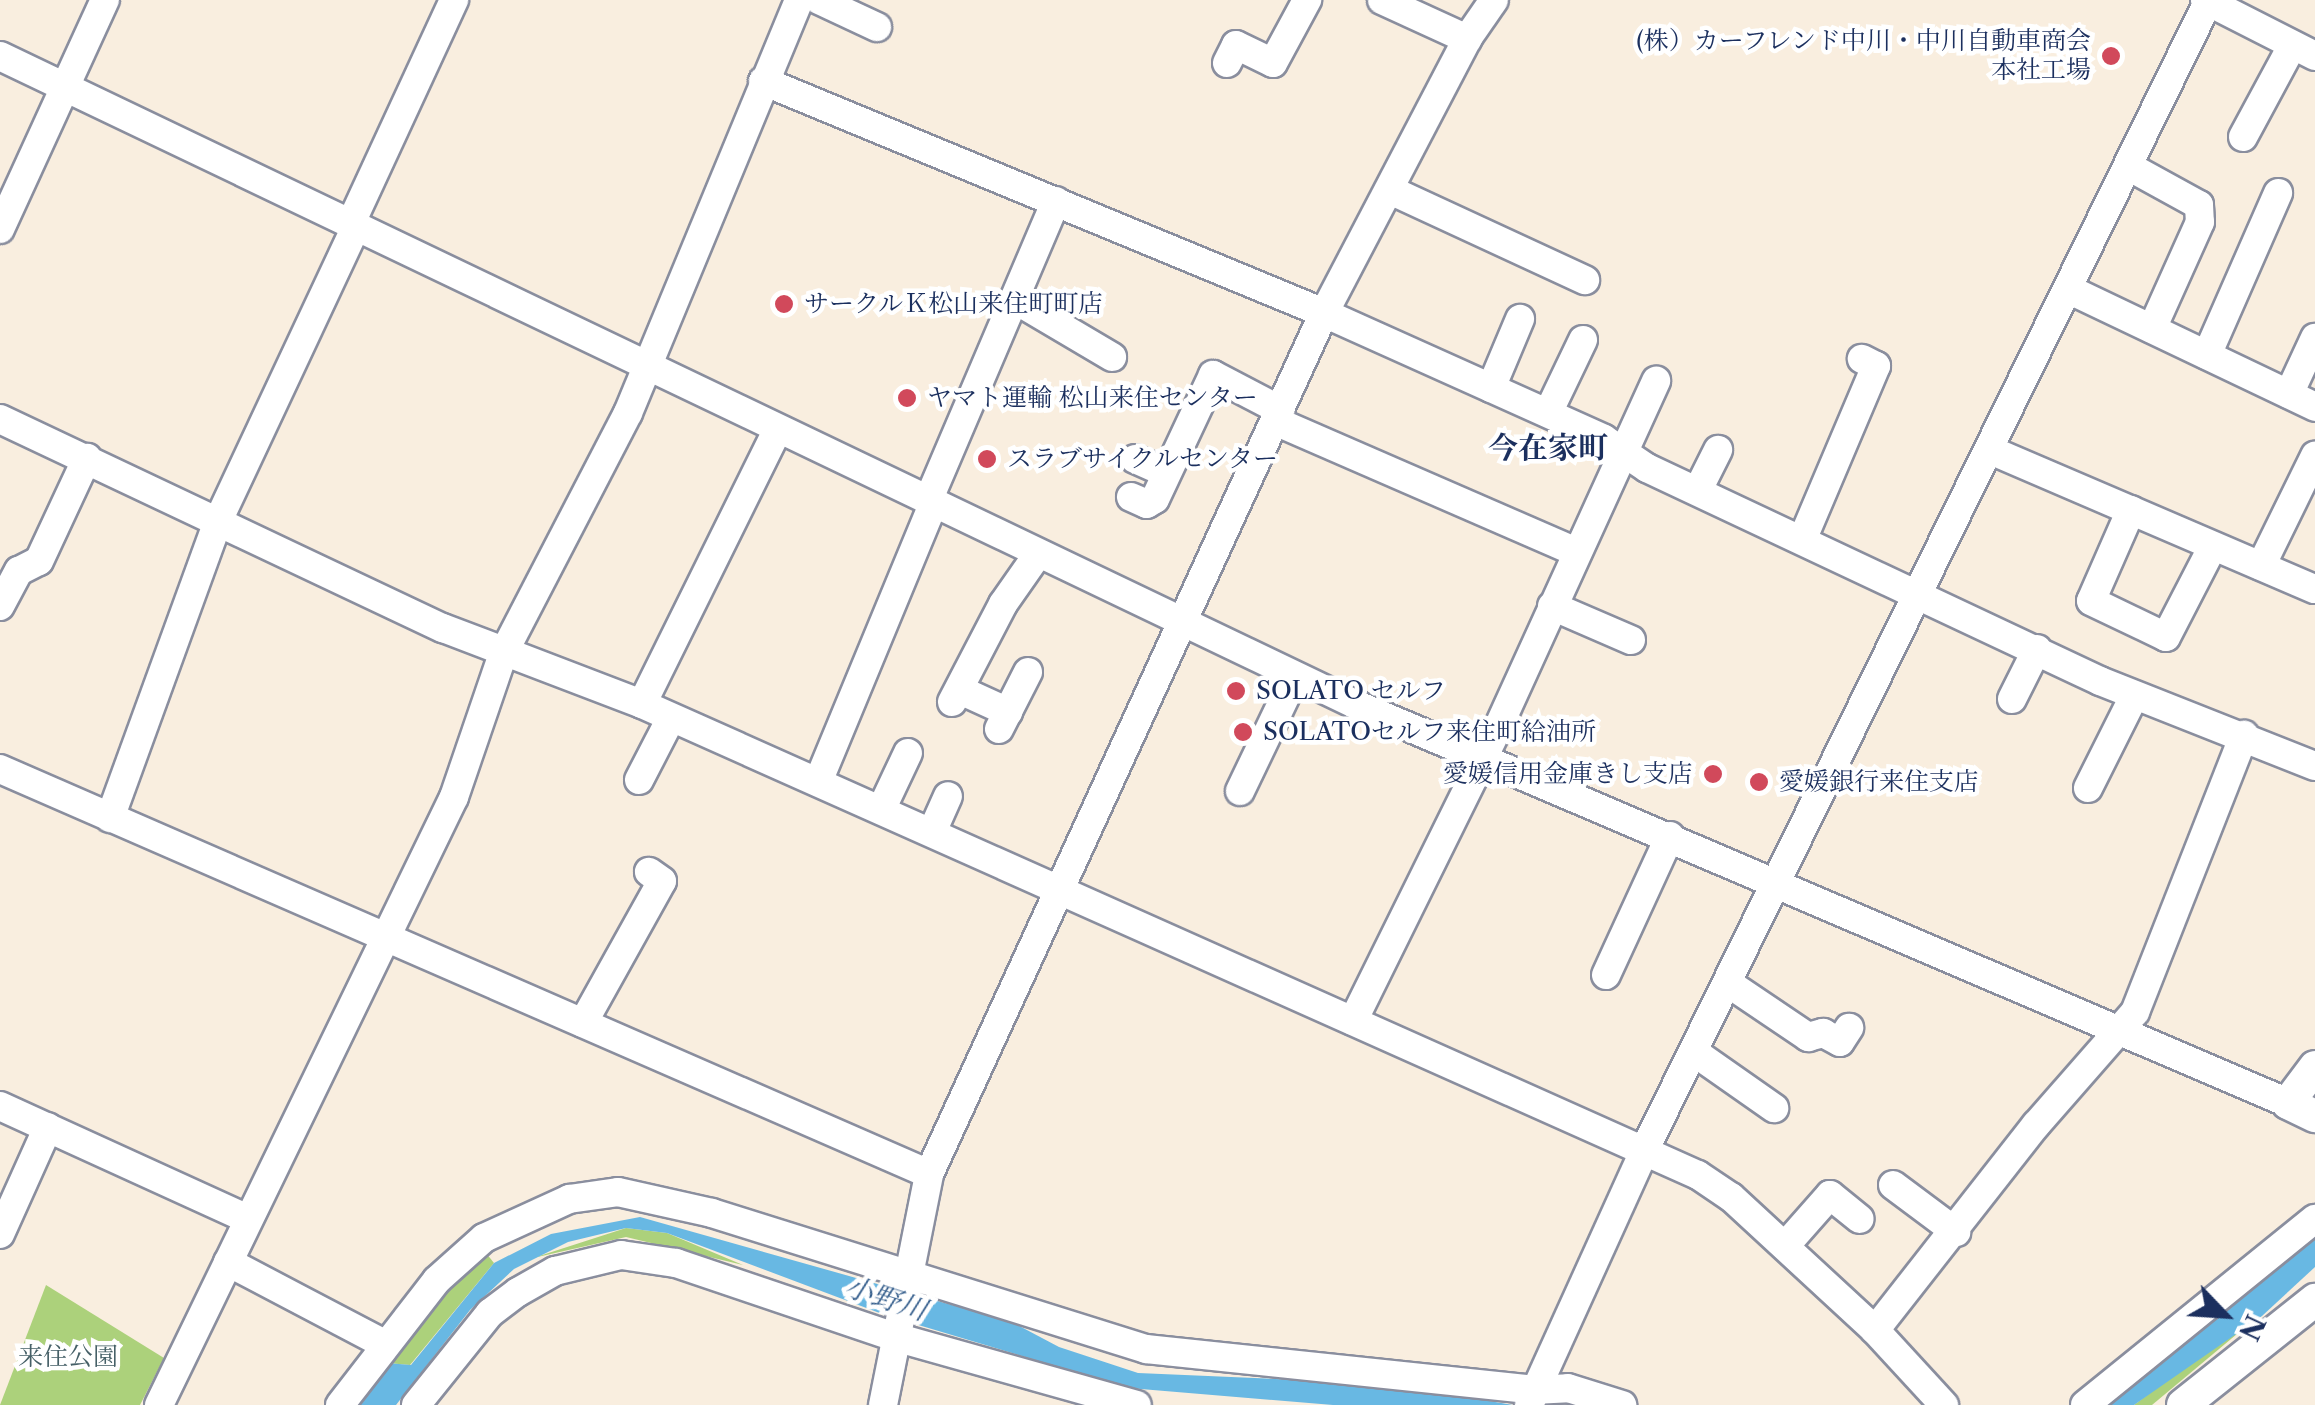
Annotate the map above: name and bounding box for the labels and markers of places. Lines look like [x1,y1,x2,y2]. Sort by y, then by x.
place label: (株）カーフレンド中川・中川自動車商会 本社工場 [1633,27,2091,86]
marker: (株）カーフレンド中川・中川自動車商会 本社工場 [2100,45,2122,67]
place label: サークルＫ松山来住町町店 [804,289,1104,319]
marker: サークルＫ松山来住町町店 [773,293,795,315]
place label: ヤマト運輸 松山来住センター [927,383,1259,413]
marker: ヤマト運輸 松山来住センター [896,387,918,409]
place label: スラブサイクルセンター [1007,444,1282,474]
marker: スラブサイクルセンター [976,448,998,470]
place label: SOLATO セルフ [1256,676,1446,706]
marker: SOLATO セルフ [1225,680,1247,702]
place label: SOLATOセルフ来住町給油所 [1263,717,1596,747]
marker: SOLATOセルフ来住町給油所 [1232,721,1254,743]
place label: 愛媛信用金庫きし支店 [1443,759,1693,789]
marker: 愛媛信用金庫きし支店 [1702,763,1724,785]
place label: 愛媛銀行来住支店 [1779,767,1979,797]
marker: 愛媛銀行来住支店 [1748,771,1770,793]

